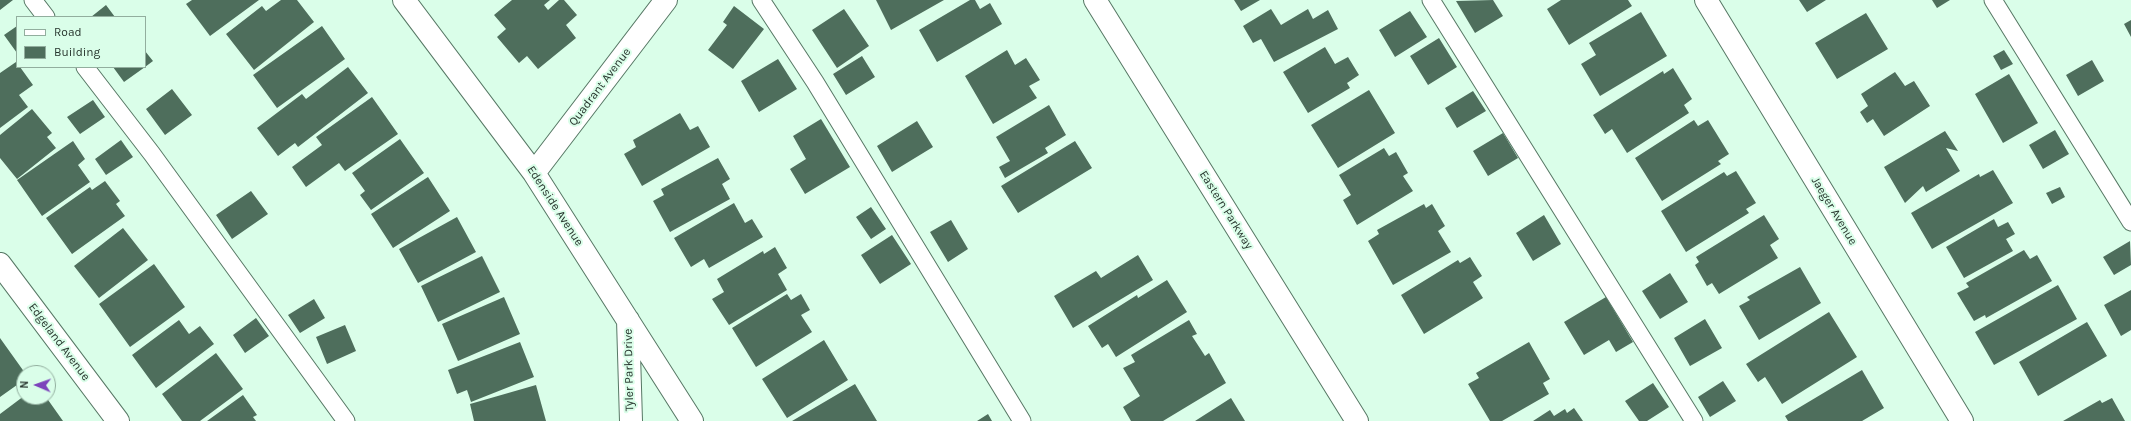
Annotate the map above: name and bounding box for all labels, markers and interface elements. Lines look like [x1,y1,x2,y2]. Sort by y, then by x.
legend [16,16,146,68]
text: Road [54,25,82,39]
text: Building [54,45,100,59]
street label: Quadrant Avenue [566,45,634,129]
street label: Edenside Avenue [524,163,586,249]
street label: Eastern Parkway [1196,168,1256,252]
street label: Jaeger Avenue [1808,174,1860,248]
street label: Edgeland Avenue [25,300,93,384]
street label: Tyler Park Drive [621,329,637,411]
north arrow [16,365,56,405]
text: N [18,380,31,389]

